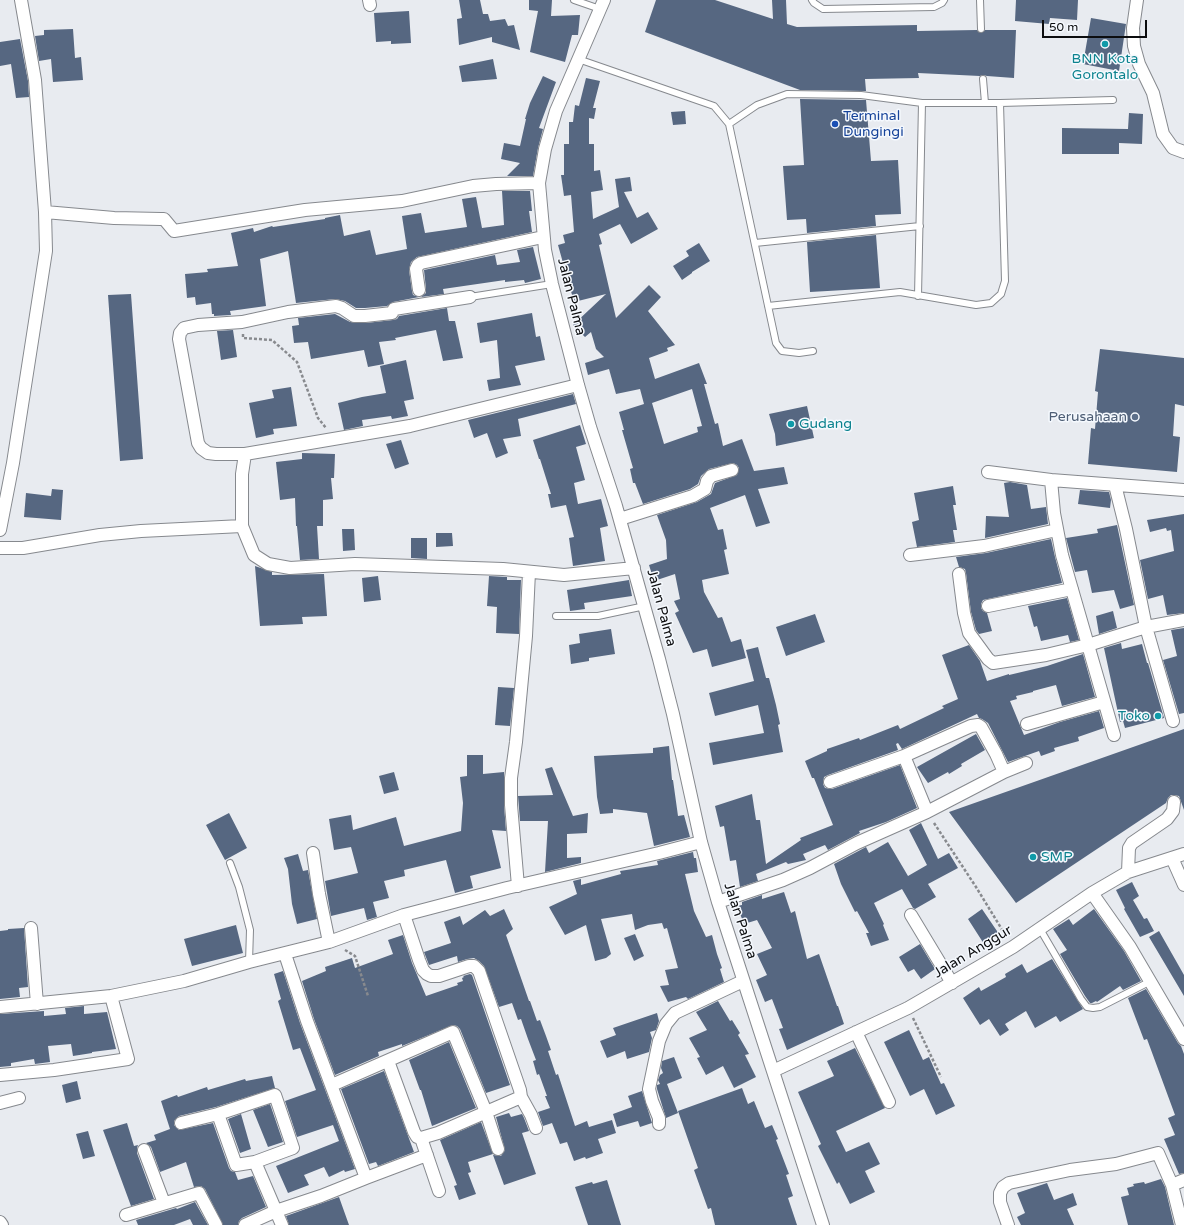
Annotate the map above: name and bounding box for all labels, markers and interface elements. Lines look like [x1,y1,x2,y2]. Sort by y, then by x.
scale bar [1044,12,1149,38]
text: 50 m [1049,20,1078,34]
marker: BNN Kota Gorontalo [1100,39,1110,49]
place label: BNN Kota Gorontalo [1072,51,1138,84]
place label: Terminal Dungingi [843,108,904,140]
marker: Terminal Dungingi [830,119,840,129]
street label: Jalan Palma [553,257,589,337]
place label: Perusahaan [1049,409,1127,425]
marker: Perusahaan [1130,412,1140,422]
place label: Gudang [799,416,852,432]
marker: Gudang [786,419,796,429]
street label: Jalan Palma [643,568,679,648]
place label: Toko [1118,708,1150,724]
marker: Toko [1153,711,1163,721]
place label: SMP [1041,849,1073,865]
marker: SMP [1028,852,1038,862]
street label: Jalan Palma [720,881,760,961]
street label: Jalan Anggur [931,922,1015,982]

